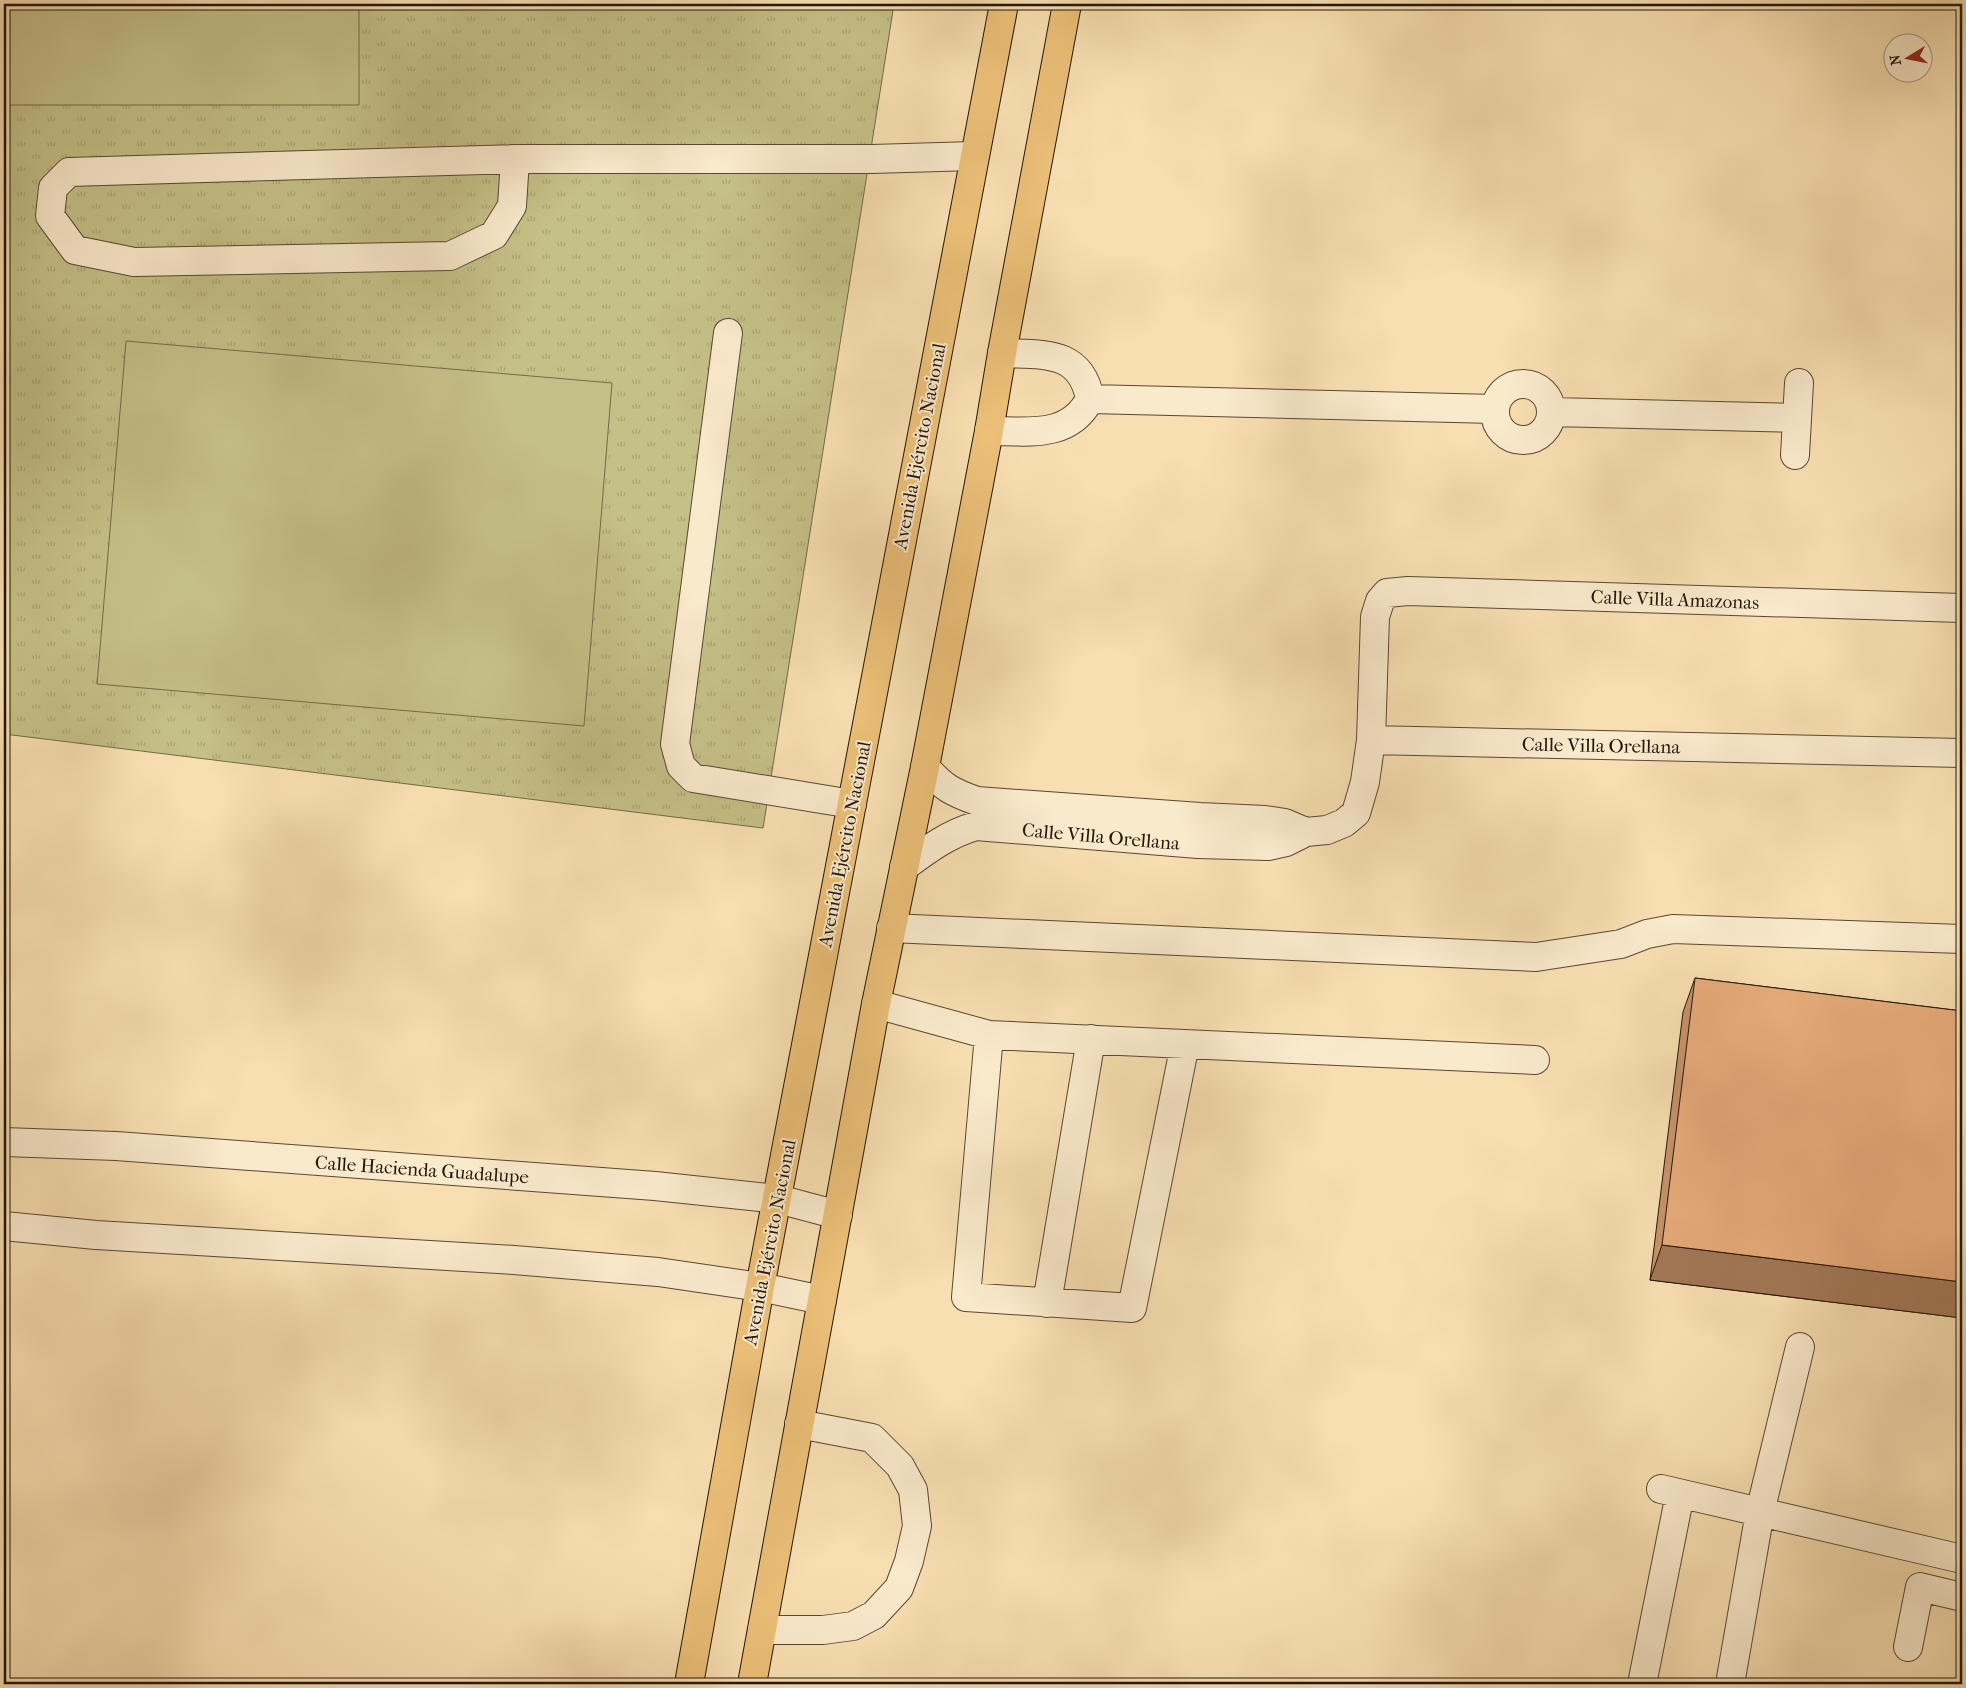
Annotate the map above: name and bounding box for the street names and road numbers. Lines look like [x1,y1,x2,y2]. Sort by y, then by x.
street label: Avenida Ejército Nacional [889,341,951,552]
street label: Calle Villa Amazonas [1590,586,1759,614]
street label: Calle Villa Orellana [1522,734,1680,758]
street label: Avenida Ejército Nacional [814,739,876,950]
street label: Calle Villa Orellana [1021,819,1181,855]
street label: Avenida Ejército Nacional [739,1137,801,1348]
street label: Calle Hacienda Guadalupe [314,1152,530,1188]

